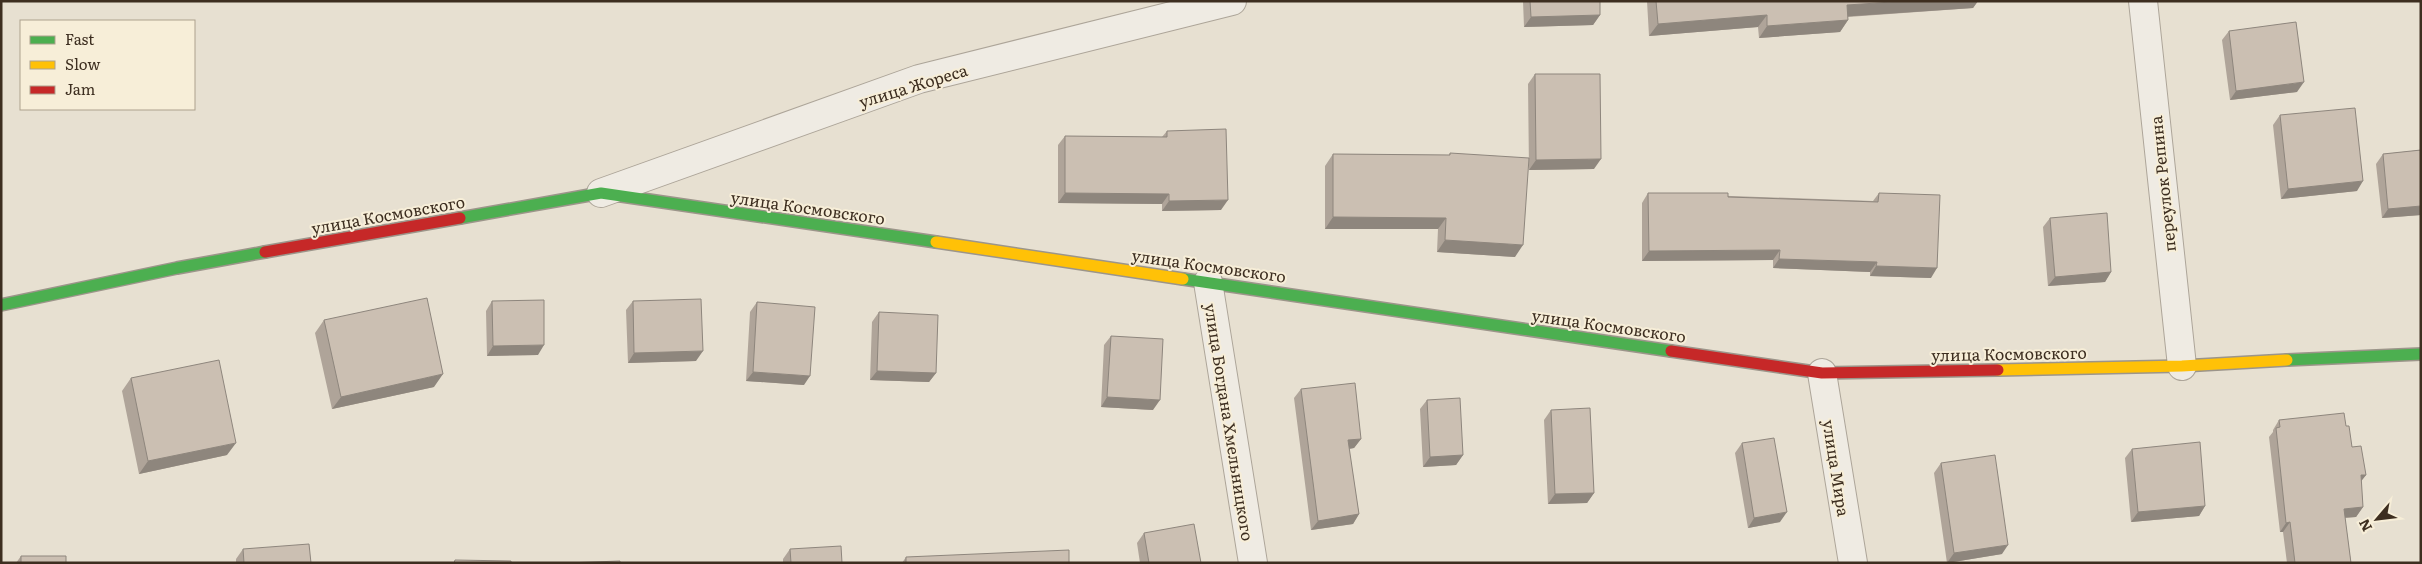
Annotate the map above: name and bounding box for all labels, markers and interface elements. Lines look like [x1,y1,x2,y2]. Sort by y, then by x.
legend [20,20,195,110]
text: Fast [65,27,94,50]
text: Slow [65,52,100,75]
street label: улица Жореса [856,57,971,113]
text: Jam [65,77,96,100]
street label: переулок Репина [2143,114,2181,253]
street label: улица Космовского [729,184,887,230]
street label: улица Космовского [309,189,467,239]
street label: улица Космовского [1130,242,1288,288]
street label: улица Богдана Хмельницкого [1199,302,1261,542]
street label: улица Космовского [1530,302,1688,348]
street label: улица Космовского [1931,340,2087,366]
street label: улица Мира [1818,418,1857,519]
north arrow [2352,494,2402,544]
text: N [2353,515,2376,535]

